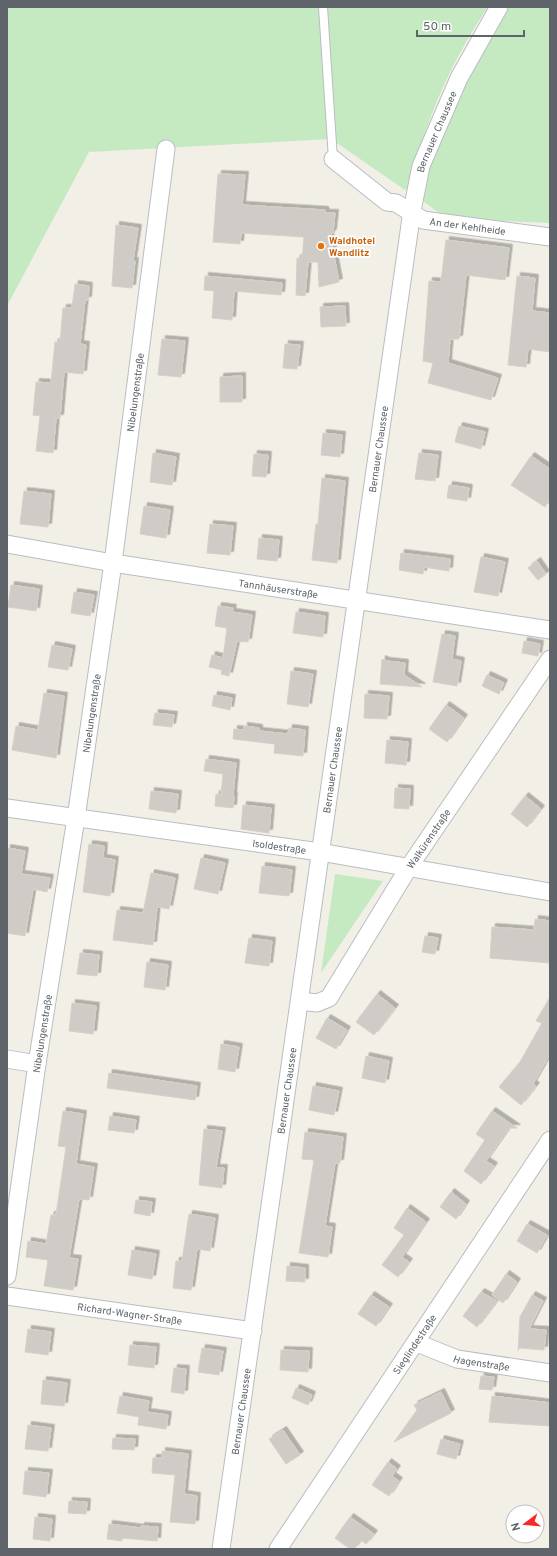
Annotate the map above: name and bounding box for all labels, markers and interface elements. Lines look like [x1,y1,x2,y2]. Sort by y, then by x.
scale bar [417,12,524,38]
text: 50 m [423,19,451,35]
street label: Bernauer Chaussee [415,89,461,174]
street label: An der Kehlheide [428,216,506,239]
place label: Waldhotel Wandlitz [329,235,375,260]
marker: Waldhotel Wandlitz [316,241,326,251]
street label: Nibelungenstraße [125,352,148,433]
street label: Bernauer Chaussee [367,405,392,494]
street label: Tannhäuserstraße [237,577,319,602]
street label: Nibelungenstraße [81,673,105,754]
street label: Bernauer Chaussee [321,726,346,814]
street label: Walkürenstraße [405,807,454,872]
street label: Isoldestraße [251,838,307,858]
street label: Nibelungenstraße [31,993,56,1074]
street label: Bernauer Chaussee [275,1047,301,1135]
street label: Richard-Wagner-Straße [76,1301,183,1329]
street label: Sieglindestraße [391,1312,440,1378]
street label: Hagenstraße [451,1353,510,1375]
street label: Bernauer Chaussee [230,1367,255,1456]
north arrow [505,1504,545,1544]
text: N [509,1521,524,1532]

